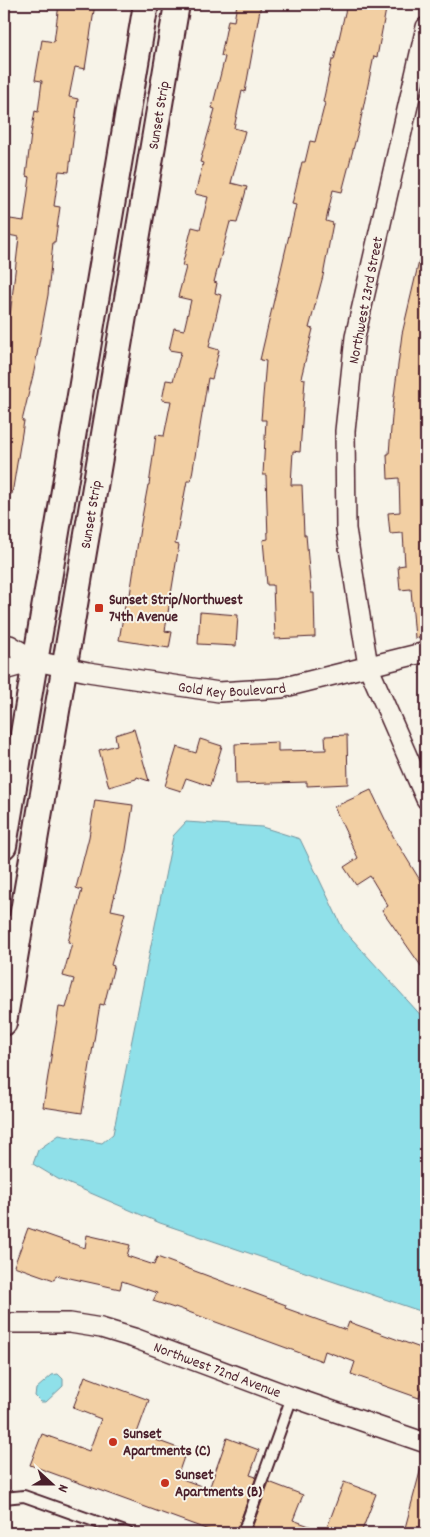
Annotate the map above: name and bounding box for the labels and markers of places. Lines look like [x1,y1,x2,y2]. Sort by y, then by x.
place label: Sunset Strip/Northwest 74th Avenue [109,590,243,629]
marker: Sunset Strip/Northwest 74th Avenue [93,602,105,614]
place label: Sunset Apartments (C) [123,1424,210,1463]
marker: Sunset Apartments (C) [107,1436,119,1448]
place label: Sunset Apartments (B) [175,1465,262,1504]
marker: Sunset Apartments (B) [159,1477,171,1489]

